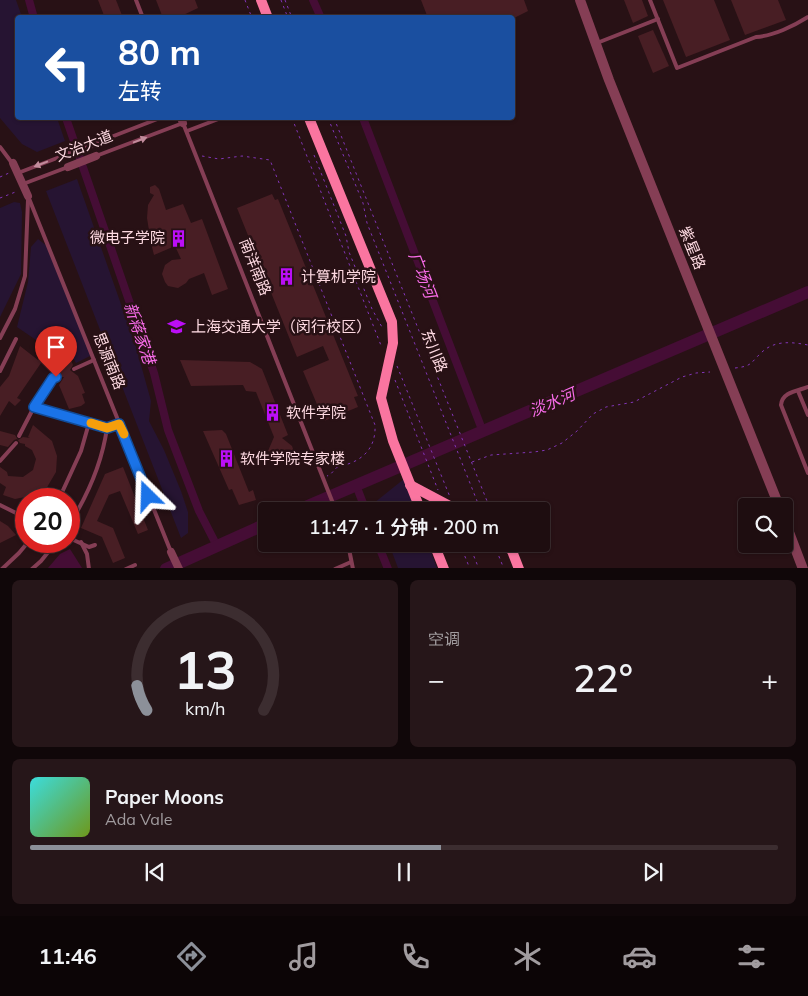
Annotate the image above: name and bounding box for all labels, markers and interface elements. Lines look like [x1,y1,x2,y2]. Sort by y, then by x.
text: 80 m [118,30,201,74]
icon: left [35,35,100,100]
text: 左转 [118,77,162,105]
street label: 文治大道 [52,126,115,165]
one-way arrow [133,135,147,143]
one-way arrow [34,161,49,168]
street label: 紫星路 [675,223,710,272]
place label: 微电子学院 [90,228,165,247]
building icon: 微电子学院 [169,228,189,248]
street label: 南洋南路 [235,235,276,298]
water label: 广场河 [405,249,442,304]
building icon: 计算机学院 [277,267,297,287]
place label: 计算机学院 [301,267,376,286]
water label: 新蒋家港 [120,299,161,368]
school or university icon: 上海交通大学（闵行校区） [167,317,187,337]
place label: 上海交通大学（闵行校区） [191,317,371,336]
pin [35,326,77,377]
street label: 东川路 [417,326,452,375]
street label: 思源南路 [89,329,130,392]
icon: arrive [42,333,70,361]
water label: 淡水河 [526,382,581,421]
building icon: 软件学院 [262,403,282,423]
place label: 软件学院 [286,403,346,422]
building icon: 软件学院专家楼 [216,449,236,469]
place label: 软件学院专家楼 [240,449,345,468]
position arrow [121,469,173,521]
speed limit sign: 20 [15,488,80,553]
map controls [738,498,793,553]
button: search [738,498,793,553]
text: 11:47 · 1 分钟 · 200 m [309,515,499,539]
text: 空调 [428,629,460,649]
text: 13 [174,637,236,702]
text: 22° [573,654,633,702]
text: − [428,662,445,697]
text: + [761,662,778,697]
text: km/h [185,697,225,719]
text: Paper Moons [105,785,224,809]
text: Ada Vale [105,809,172,829]
icon: previous [141,858,169,886]
icon: pause [390,858,418,886]
icon: next [639,858,667,886]
icon: directions [174,939,209,974]
icon: music [286,939,321,974]
icon: phone [398,939,433,974]
icon: climate [510,939,545,974]
icon: car [622,939,657,974]
icon: filters [734,939,769,974]
text: 11:46 [39,942,97,970]

